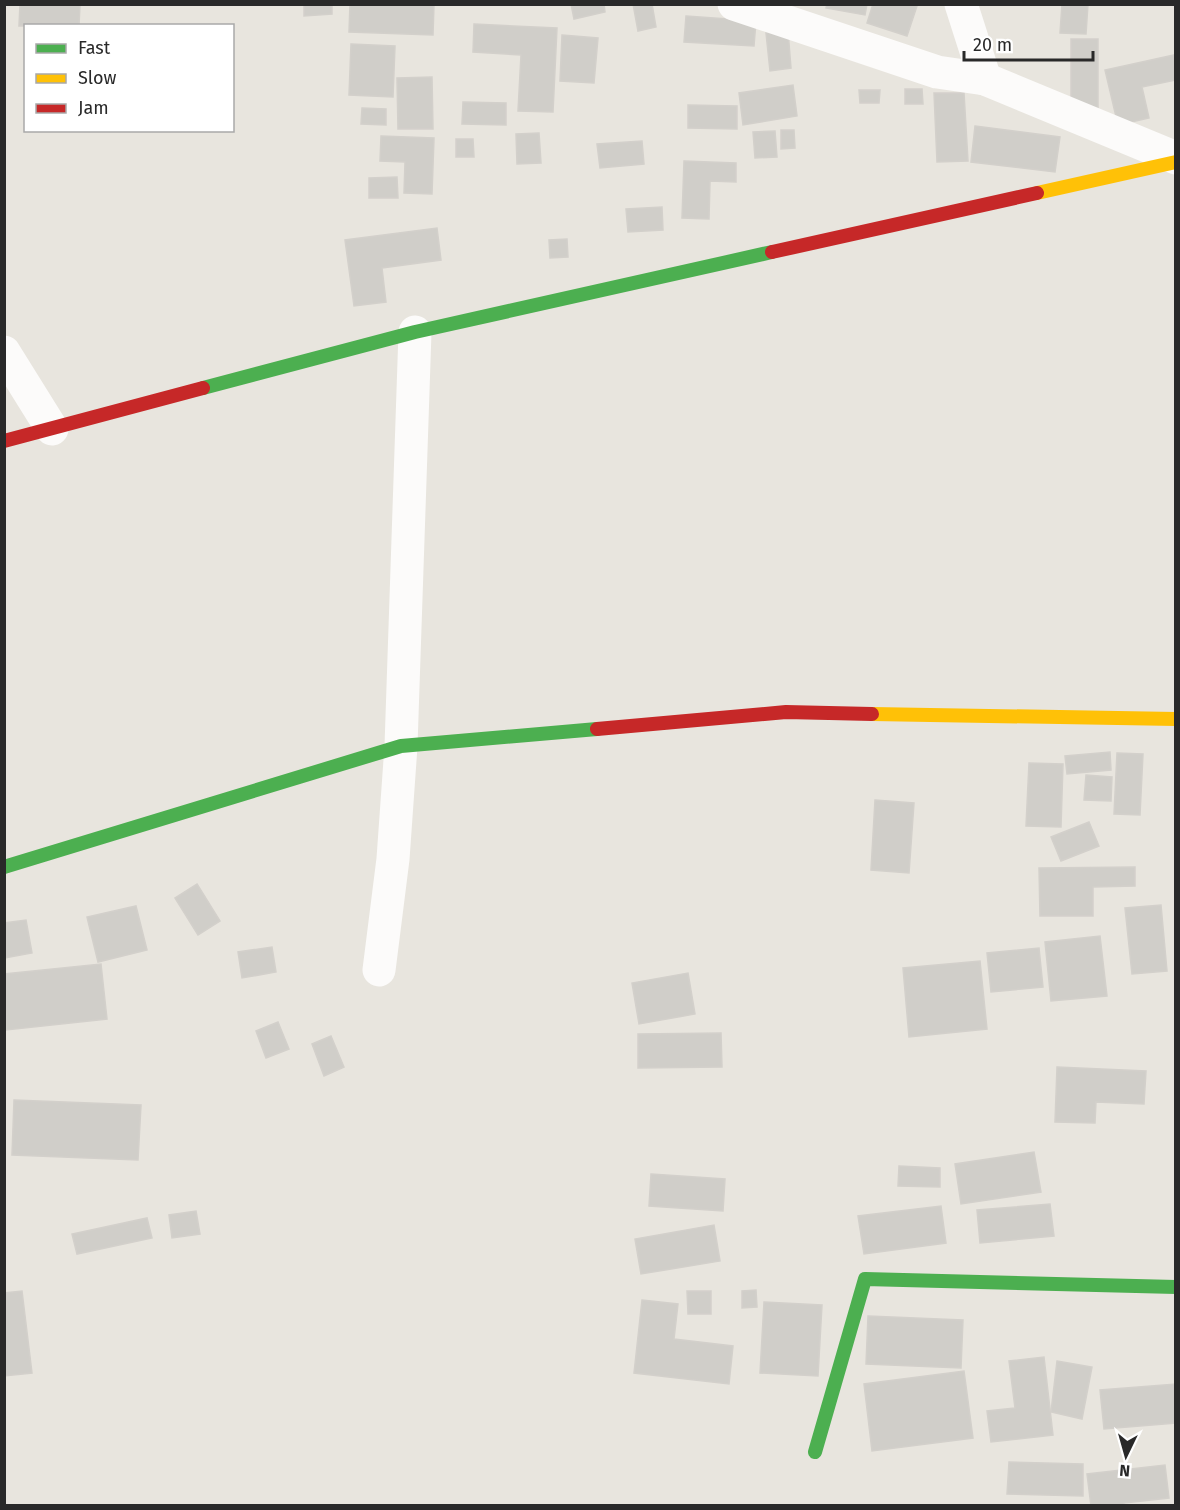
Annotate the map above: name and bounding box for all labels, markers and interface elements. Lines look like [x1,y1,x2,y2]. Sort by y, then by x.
legend [24,24,234,132]
scale bar [964,24,1093,62]
text: 20 m [973,34,1012,56]
text: Fast [78,37,111,59]
text: Slow [78,67,117,89]
text: Jam [78,97,109,119]
north arrow [1096,1426,1156,1486]
text: N [1119,1461,1131,1480]

